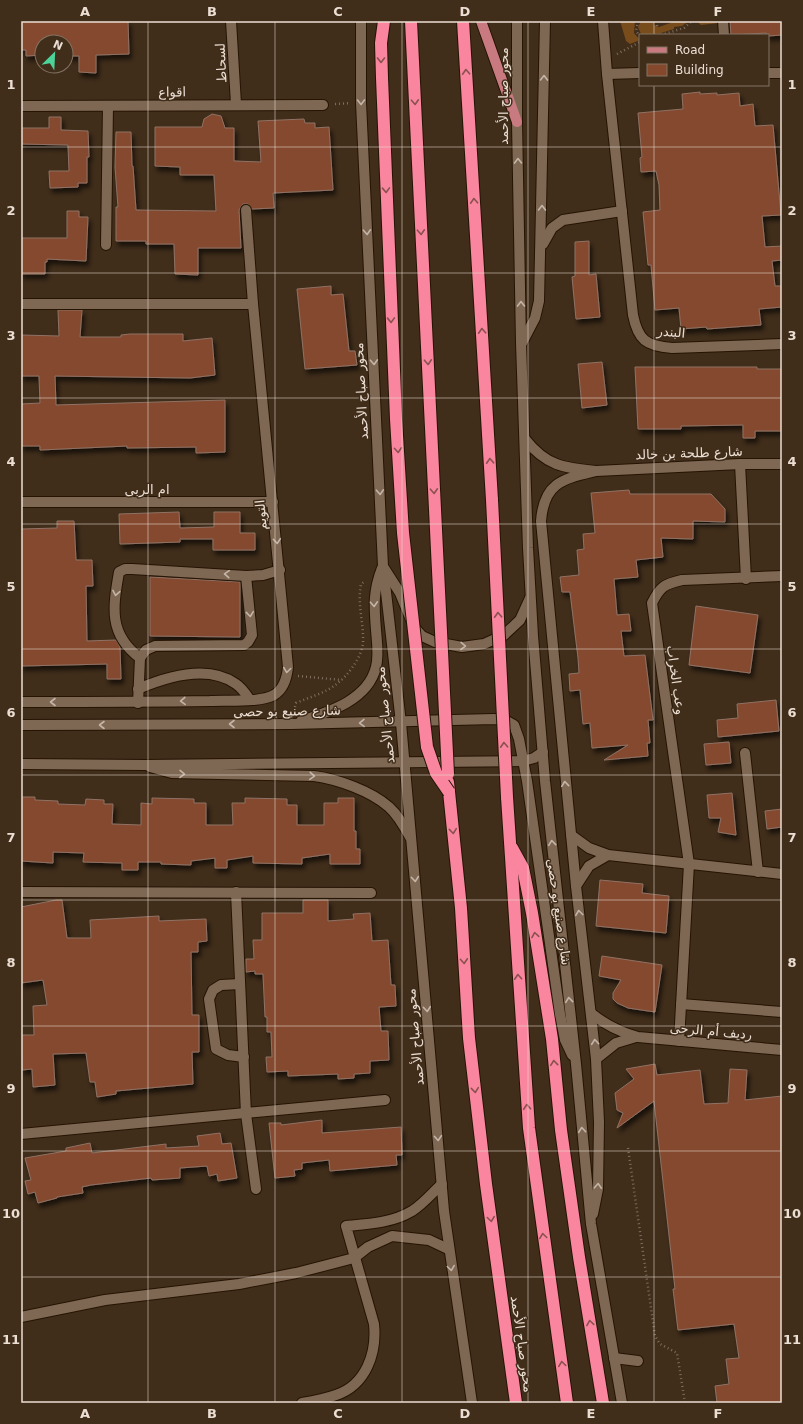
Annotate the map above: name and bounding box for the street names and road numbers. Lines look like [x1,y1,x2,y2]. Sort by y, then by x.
street label: لسحاط [212,43,230,83]
street label: محور صباح الأحمد [495,47,512,145]
street label: اقواع [158,84,186,101]
street label: البندر [655,323,686,342]
street label: محور صباح الأحمد [350,342,372,440]
street label: شارع طلحة بن خالد [635,444,743,463]
street label: ام الربى [125,482,170,498]
street label: التويم [252,499,271,531]
street label: وعب الخراب [663,644,688,716]
street label: محور صباح الأحمد [371,666,399,764]
street label: شارع صنيع بو حصى [233,703,341,720]
street label: شارع صنيع بو حصى [543,858,574,966]
street label: محور صباح الأحمد [402,988,428,1086]
street label: رديف أم الرحى [669,1019,753,1043]
street label: محور صباح الأحمد [507,1295,537,1393]

